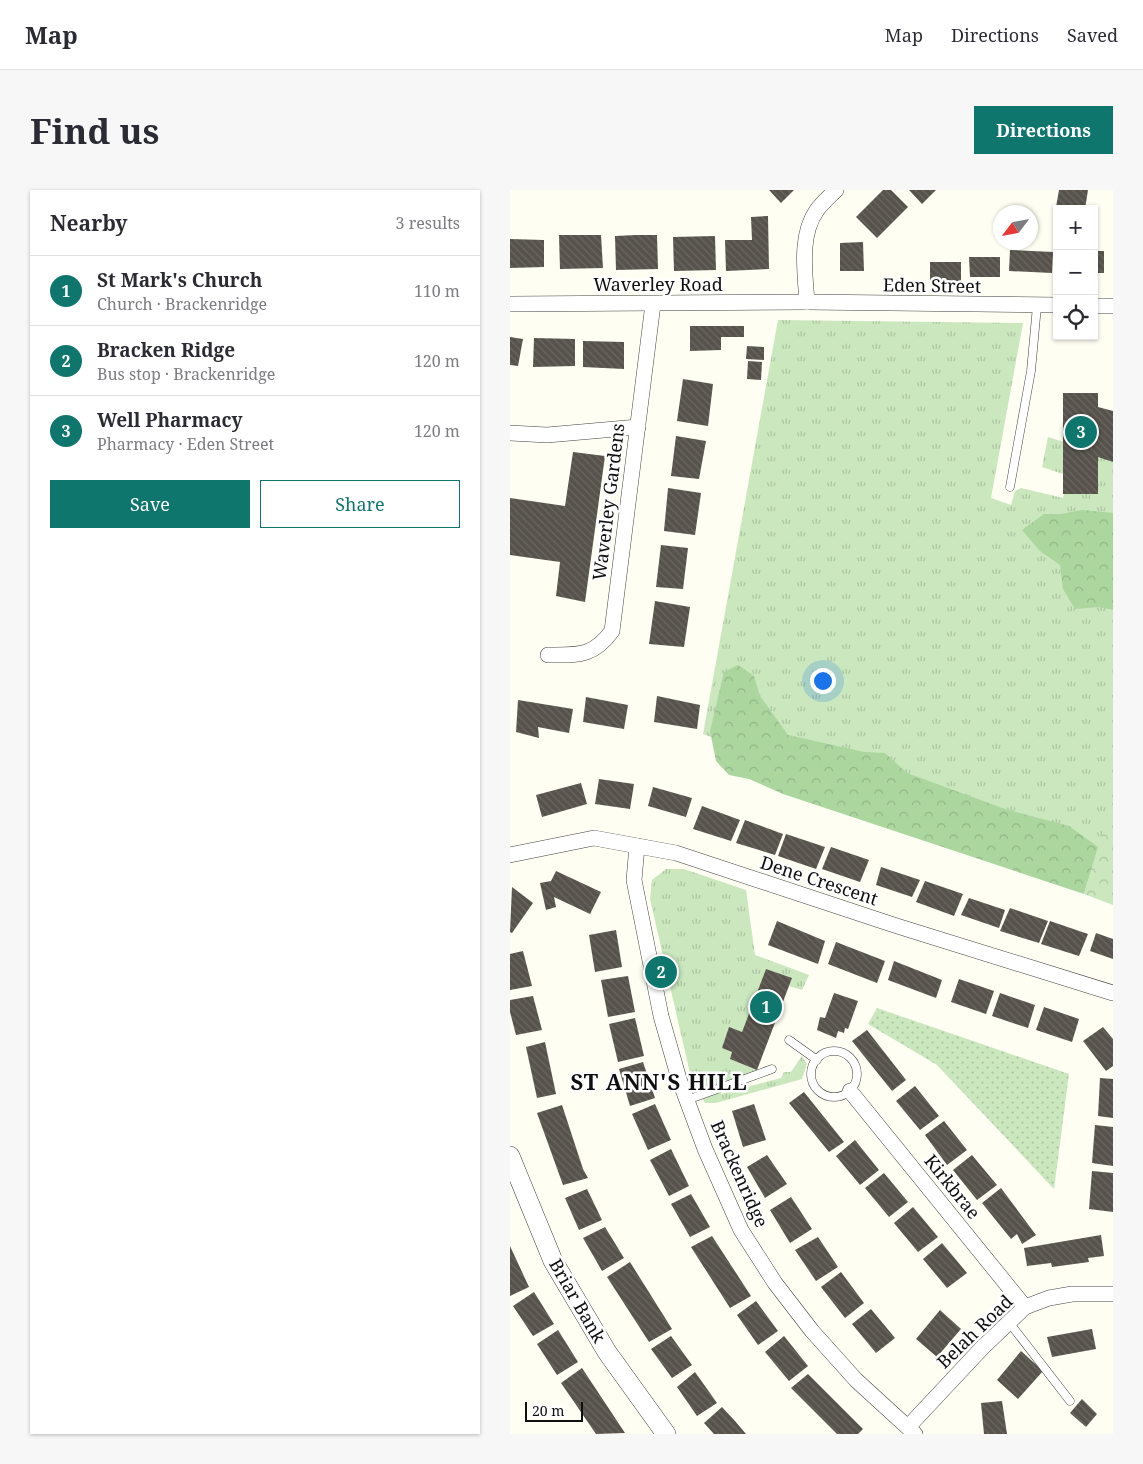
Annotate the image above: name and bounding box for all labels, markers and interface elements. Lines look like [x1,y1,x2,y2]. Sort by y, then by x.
text: Map [25,18,78,51]
text: Map [885,23,923,47]
text: Directions [951,23,1039,47]
text: Saved [1067,23,1118,47]
button: Directions [974,106,1113,154]
text: Find us [30,107,159,154]
north arrow [993,205,1038,250]
map controls [1053,205,1098,340]
button: + [1053,205,1098,250]
text: Nearby [50,209,128,237]
text: 3 results [396,212,460,234]
button: − [1053,250,1098,295]
text: St Mark's Church [97,267,262,293]
street label: Waverley Road [593,272,723,296]
street label: Eden Street [883,272,981,298]
text: 1 [61,280,71,302]
text: 110 m [414,280,460,302]
text: Church · Brackenridge [97,293,267,315]
button: locate [1053,295,1098,340]
text: Bracken Ridge [97,337,235,363]
text: 2 [61,350,71,372]
text: 120 m [414,350,460,372]
text: Bus stop · Brackenridge [97,363,275,385]
text: Well Pharmacy [97,407,243,433]
pin: 3 [1065,413,1097,451]
text: 3 [61,420,71,442]
text: 120 m [414,420,460,442]
street label: Waverley Gardens [586,422,630,582]
text: Pharmacy · Eden Street [97,433,274,455]
button: Save [50,480,250,528]
button: Share [260,480,460,528]
your location [810,668,836,694]
street label: Dene Crescent [757,850,881,910]
pin: 2 [645,953,677,991]
pin: 1 [750,988,782,1026]
district label: ST ANN'S HILL [570,1066,748,1096]
street label: Brackenridge [706,1116,774,1231]
street label: Kirkbrae [919,1149,986,1224]
street label: Briar Bank [544,1254,612,1347]
street label: Belah Road [931,1289,1017,1373]
scale bar [525,1399,582,1422]
text: 20 m [532,1401,565,1420]

